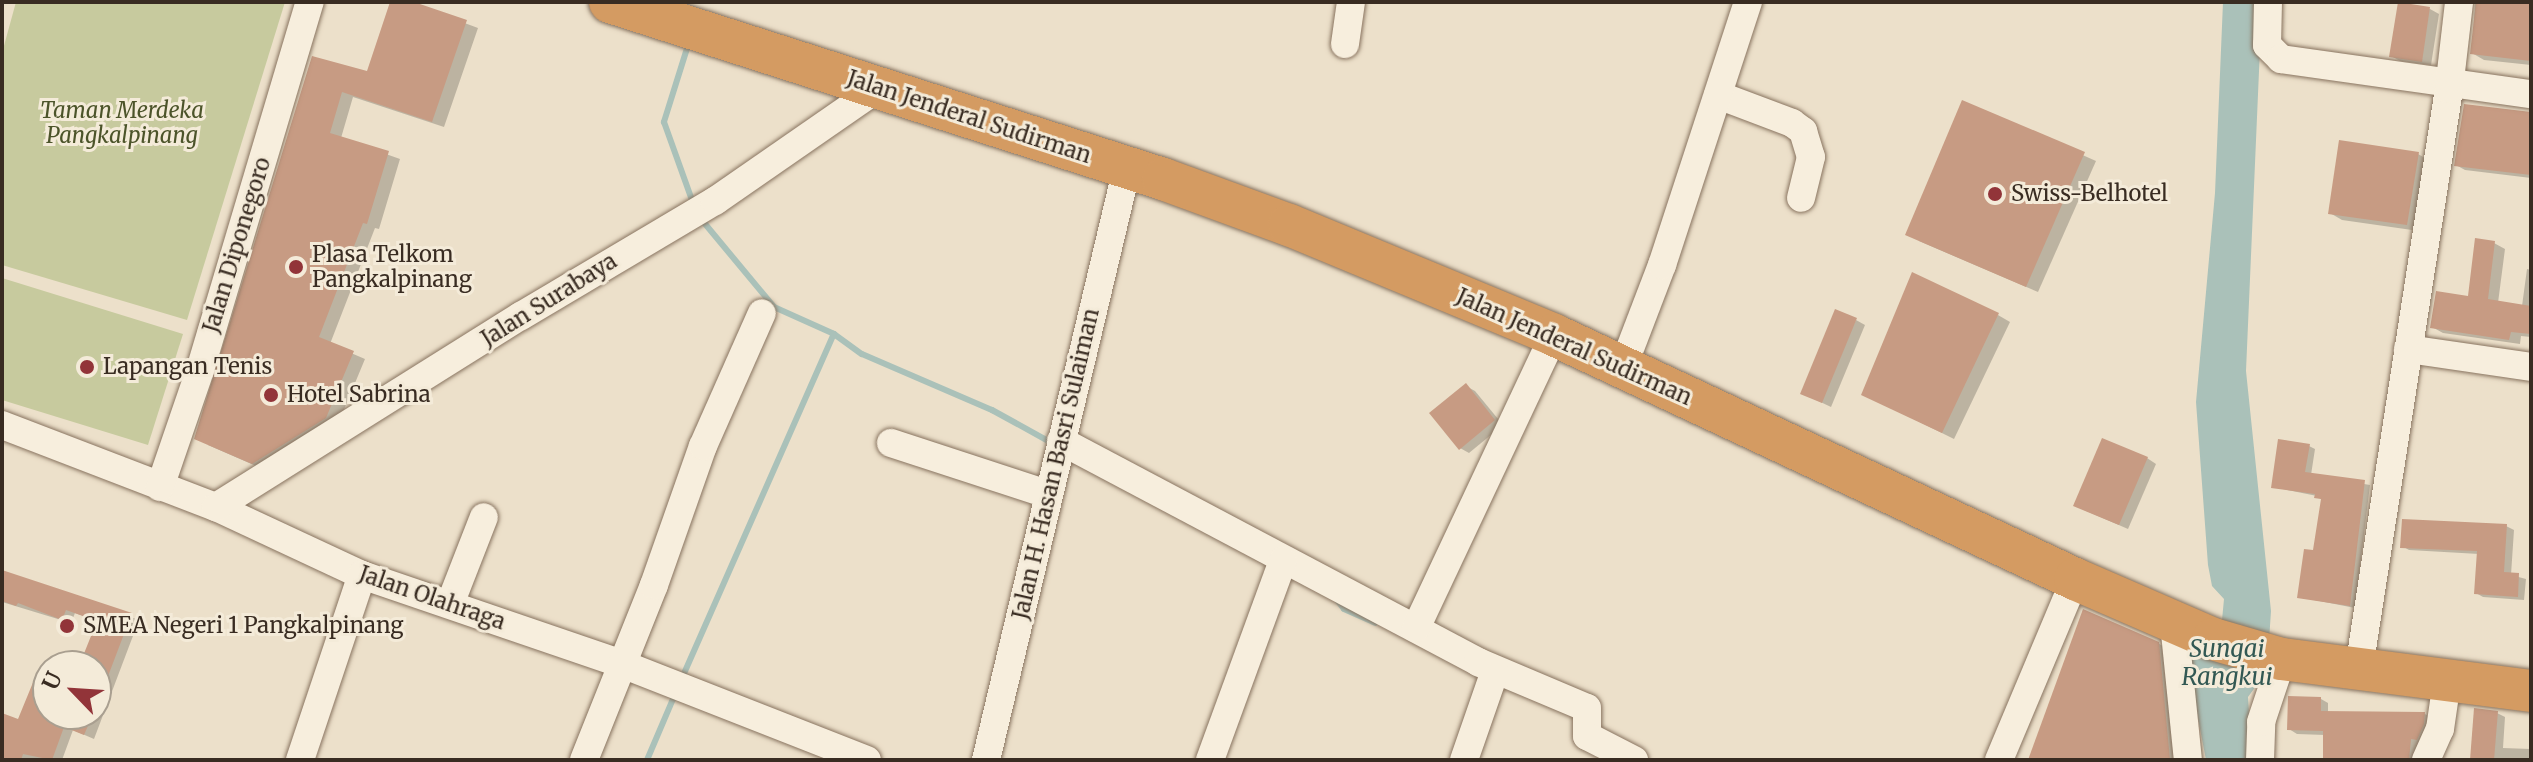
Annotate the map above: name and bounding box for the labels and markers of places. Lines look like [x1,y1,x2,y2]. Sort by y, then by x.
place label: Swiss-Belhotel [2011,181,2168,207]
marker: Swiss-Belhotel [1986,185,2004,203]
place label: Plasa Telkom Pangkalpinang [312,241,472,292]
marker: Plasa Telkom Pangkalpinang [287,258,305,276]
place label: Lapangan Tenis [103,354,272,380]
marker: Lapangan Tenis [78,358,96,376]
place label: Hotel Sabrina [287,382,430,408]
marker: Hotel Sabrina [262,386,280,404]
place label: SMEA Negeri 1 Pangkalpinang [83,613,404,639]
marker: SMEA Negeri 1 Pangkalpinang [58,617,76,635]

